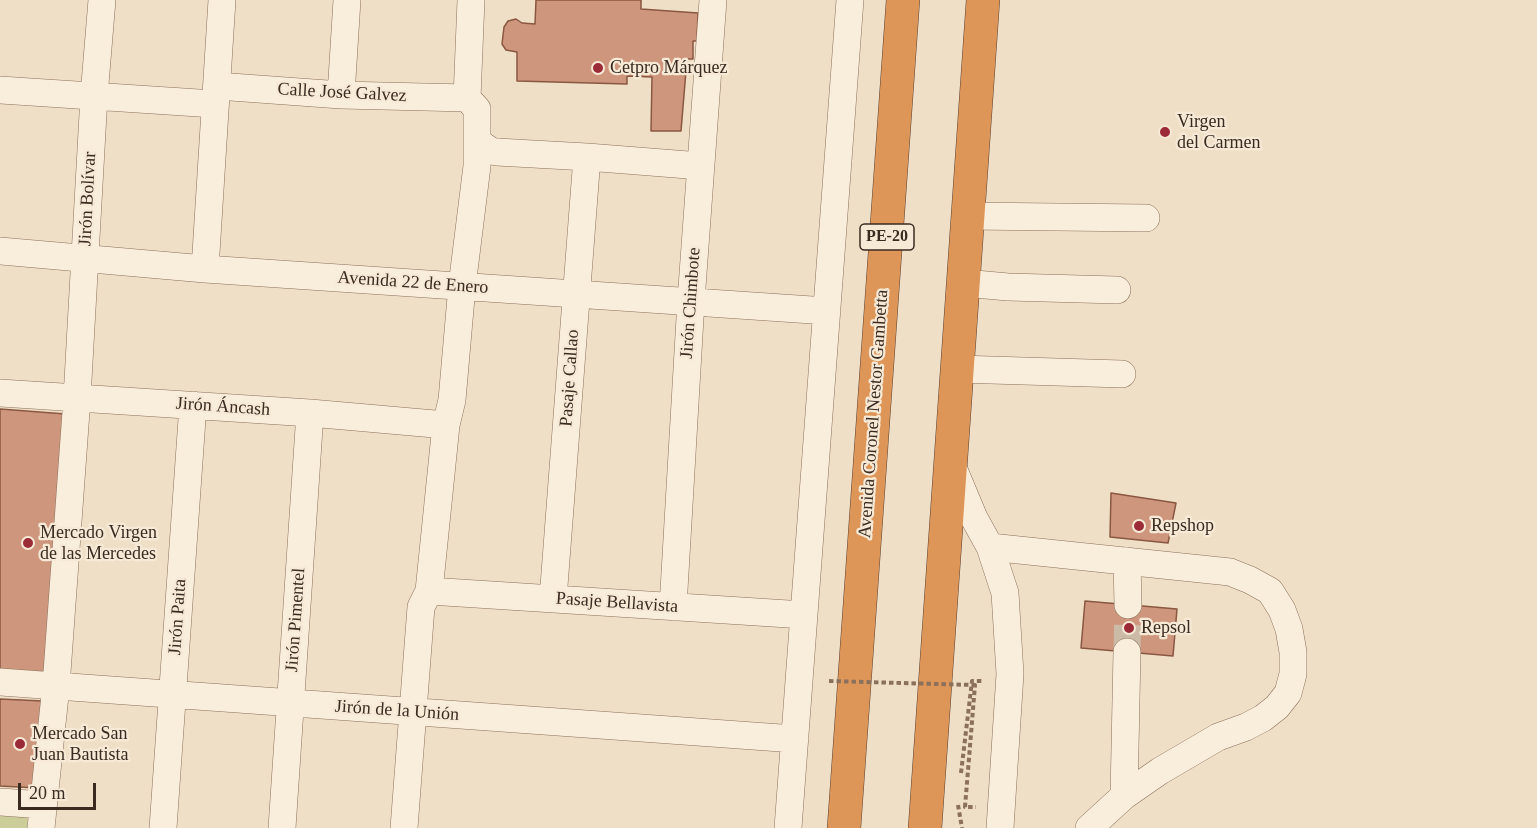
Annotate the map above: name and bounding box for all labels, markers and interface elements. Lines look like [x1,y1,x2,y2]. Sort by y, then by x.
place label: Cetpro Márquez [610,57,727,79]
marker: Cetpro Márquez [591,61,605,75]
street label: Calle José Galvez [277,79,407,107]
place label: Virgen del Carmen [1177,111,1260,154]
marker: Virgen del Carmen [1158,125,1172,139]
street label: Jirón Bolívar [75,151,101,247]
road number: PE-20 [860,224,914,250]
street label: Jirón Chimbote [676,247,706,359]
street label: Avenida 22 de Enero [337,267,489,299]
street label: Avenida Coronel Nestor Gambetta [855,289,893,539]
street label: Pasaje Callao [556,329,584,427]
street label: Jirón Áncash [175,393,271,421]
place label: Repshop [1151,515,1214,537]
marker: Repshop [1132,519,1146,533]
place label: Mercado Virgen de las Mercedes [40,522,157,564]
marker: Mercado Virgen de las Mercedes [21,536,35,550]
street label: Jirón Pimentel [282,567,310,673]
street label: Jirón Paita [165,578,191,656]
street label: Pasaje Bellavista [555,588,679,618]
place label: Repsol [1141,617,1191,639]
marker: Repsol [1122,621,1136,635]
street label: Jirón de la Unión [334,696,460,726]
place label: Mercado San Juan Bautista [32,723,128,766]
marker: Mercado San Juan Bautista [13,737,27,751]
scale bar [21,771,99,809]
text: 20 m [29,783,66,803]

